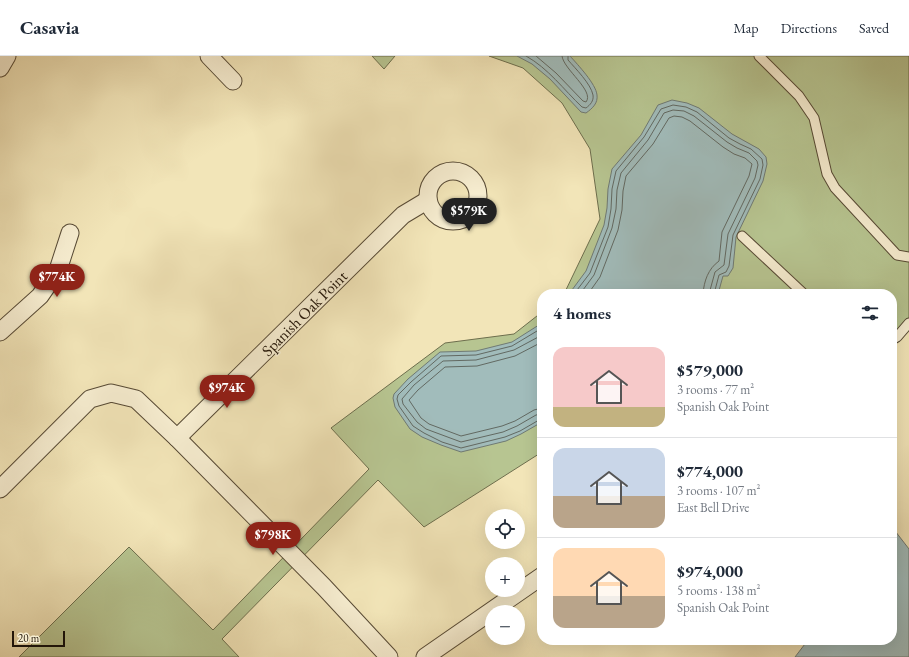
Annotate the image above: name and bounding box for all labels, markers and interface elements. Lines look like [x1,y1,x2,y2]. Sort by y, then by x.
text: Casavia [20,15,79,40]
text: Map [733,19,759,37]
text: Directions [781,19,837,37]
text: Saved [859,19,889,37]
pin: $579K [441,198,497,232]
text: $579K [451,202,487,219]
pin: $774K [29,264,85,298]
street label: Spanish Oak Point [257,266,352,361]
text: $774K [39,268,75,285]
text: 4 homes [553,302,611,324]
icon: filters [859,302,881,324]
text: $579,000 [677,359,743,381]
icon: home [585,363,633,411]
pin: $974K [199,375,255,409]
text: $974K [209,379,245,396]
text: 3 rooms · 77 m² [677,381,754,398]
text: Spanish Oak Point [677,398,769,415]
text: $774,000 [677,460,743,482]
icon: home [585,464,633,512]
text: 3 rooms · 107 m² [677,482,761,499]
text: East Bell Drive [677,499,749,516]
map controls [485,509,525,645]
button: locate [485,509,525,549]
pin: $798K [245,522,301,556]
text: $798K [255,526,291,543]
button: + [485,557,525,597]
text: $974,000 [677,560,743,582]
icon: home [585,564,633,612]
text: 5 rooms · 138 m² [677,582,761,599]
text: Spanish Oak Point [677,599,769,616]
button: − [485,605,525,645]
scale bar [12,629,65,648]
text: 20 m [18,631,39,645]

